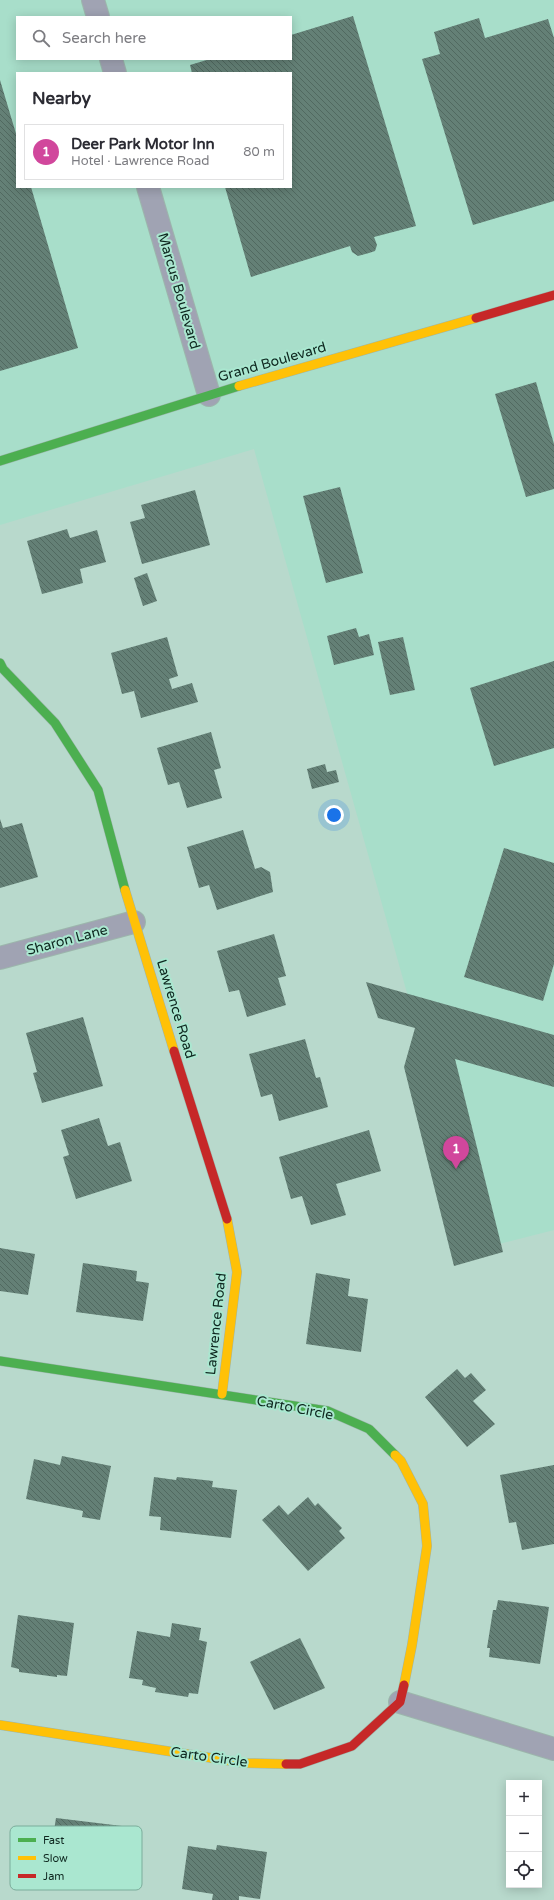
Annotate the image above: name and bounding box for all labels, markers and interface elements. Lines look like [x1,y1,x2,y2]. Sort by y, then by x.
search box [16,16,292,60]
icon: search [30,27,52,49]
text: Search here [62,29,146,47]
text: Nearby [32,88,91,109]
text: Deer Park Motor Inn [71,135,215,153]
text: 1 [42,144,50,160]
text: 80 m [243,144,275,160]
text: Hotel · Lawrence Road [71,153,209,169]
street label: Marcus Boulevard [154,231,204,351]
street label: Grand Boulevard [216,338,328,386]
your location [324,805,344,825]
street label: Sharon Lane [25,921,109,959]
street label: Lawrence Road [153,957,199,1061]
pin: 1 [443,1136,469,1169]
street label: Lawrence Road [202,1272,230,1376]
street label: Carto Circle [255,1392,335,1424]
street label: Carto Circle [169,1743,249,1771]
map controls [506,1780,542,1888]
button: + [506,1780,542,1816]
button: − [506,1816,542,1852]
legend [10,1826,142,1890]
text: Fast [43,1834,64,1847]
text: Slow [43,1852,68,1865]
button: locate [506,1852,542,1888]
text: Jam [43,1870,64,1883]

